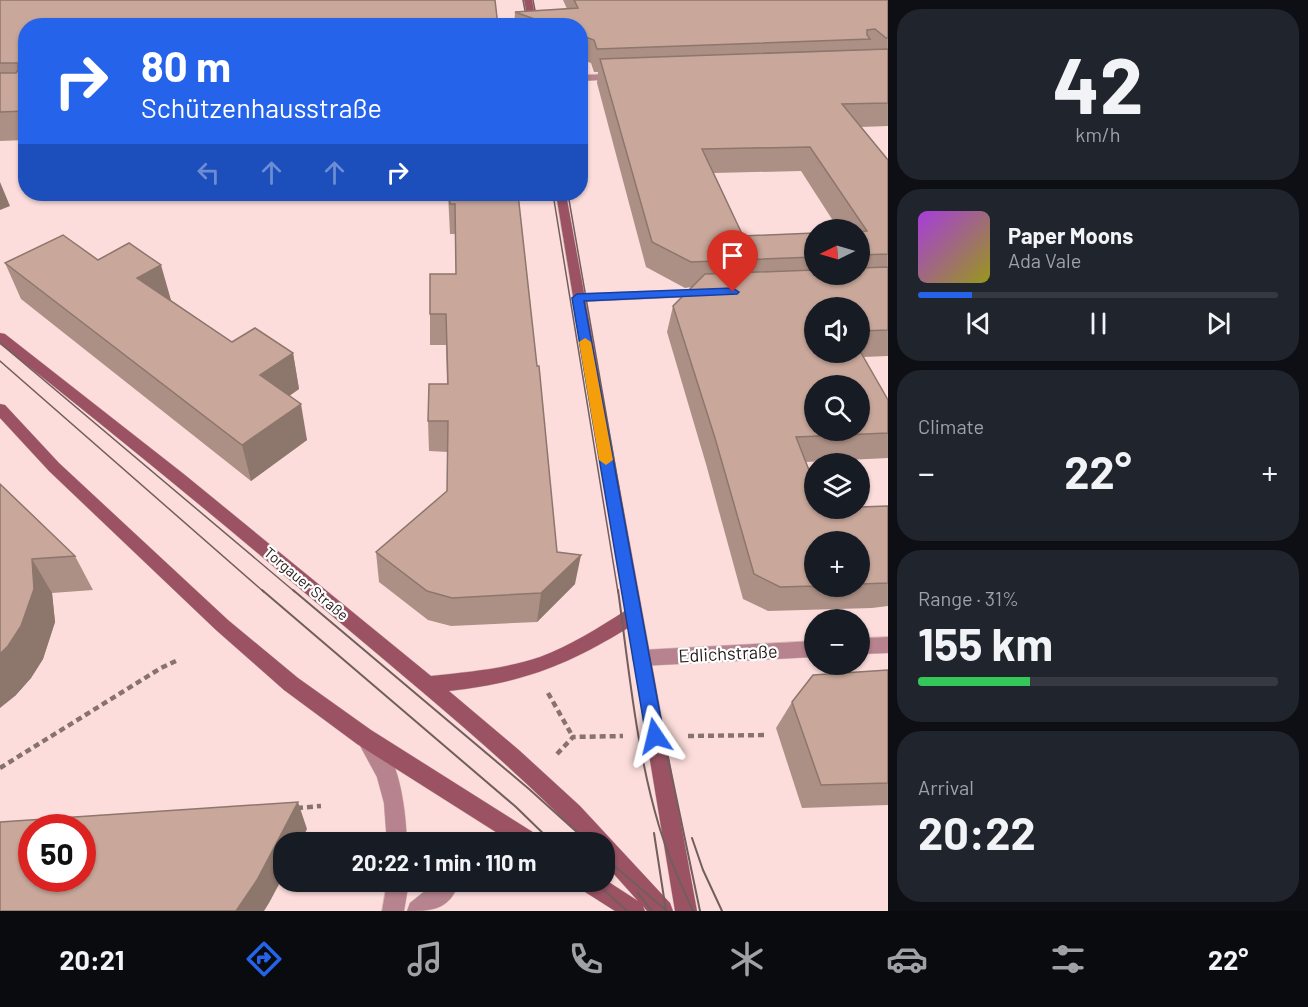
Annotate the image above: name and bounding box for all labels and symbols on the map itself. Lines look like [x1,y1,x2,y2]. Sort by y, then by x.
north arrow [804,219,870,285]
pin [707,230,758,292]
street label: Torgauer Straße [261,543,353,624]
street label: Edlichstraße [678,639,778,667]
position arrow [623,704,687,768]
speed limit sign: 50 [18,814,96,892]

